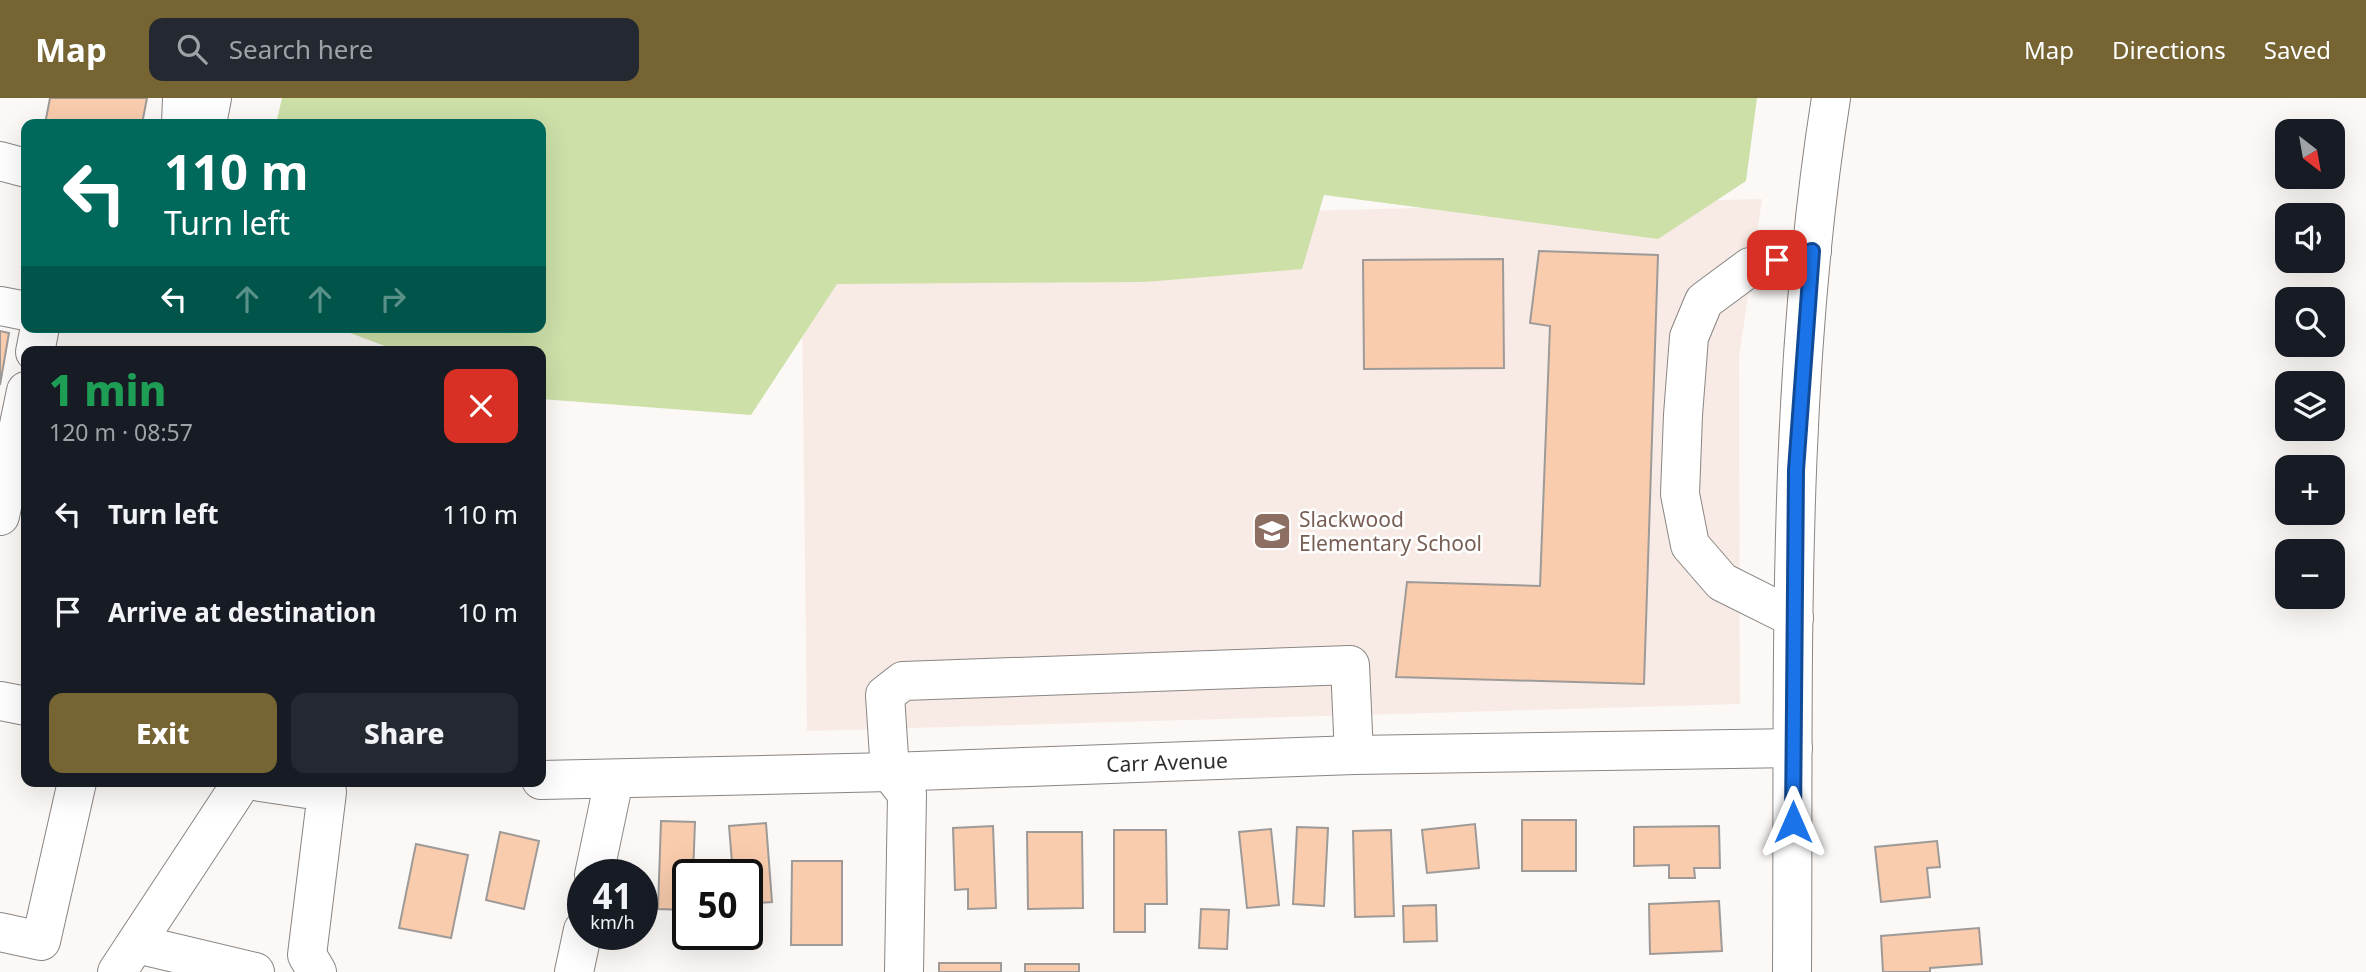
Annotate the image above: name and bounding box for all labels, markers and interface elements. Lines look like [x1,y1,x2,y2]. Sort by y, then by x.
search box [149,18,639,81]
text: Map [35,27,107,72]
icon: search [173,30,211,68]
text: Search here [229,31,373,67]
text: Map [2024,33,2074,66]
text: Directions [2112,33,2226,66]
text: Saved [2264,33,2331,66]
north arrow [2275,119,2345,189]
map controls [2275,119,2345,609]
text: 110 m [164,138,309,204]
icon: left [49,147,140,238]
text: Turn left [164,201,290,244]
button: sound [2275,203,2345,273]
pin [1747,230,1807,290]
icon: arrive [1758,241,1796,279]
icon: left [155,280,193,318]
icon: ahead [228,280,266,318]
icon: ahead [301,280,339,318]
icon: right [374,280,412,318]
button: search [2275,287,2345,357]
text: 1 min [49,361,166,418]
button: close [444,369,518,443]
button: layers [2275,371,2345,441]
text: 120 m · 08:57 [49,416,193,448]
button: + [2275,455,2345,525]
icon: left [49,495,87,533]
text: Turn left [108,496,219,532]
text: 110 m [442,496,518,532]
place label: Slackwood Elementary School [1299,505,1482,557]
school or university icon: Slackwood Elementary School [1251,510,1293,552]
button: − [2275,539,2345,609]
icon: arrive [49,593,87,631]
text: Arrive at destination [108,594,377,630]
text: 10 m [457,594,518,630]
button: Exit [49,693,277,773]
button: Share [291,693,518,773]
street label: Carr Avenue [1106,746,1228,778]
position arrow [1756,785,1830,859]
speed limit sign: 50 [672,859,763,950]
text: 41 [592,872,633,919]
text: km/h [590,910,635,934]

